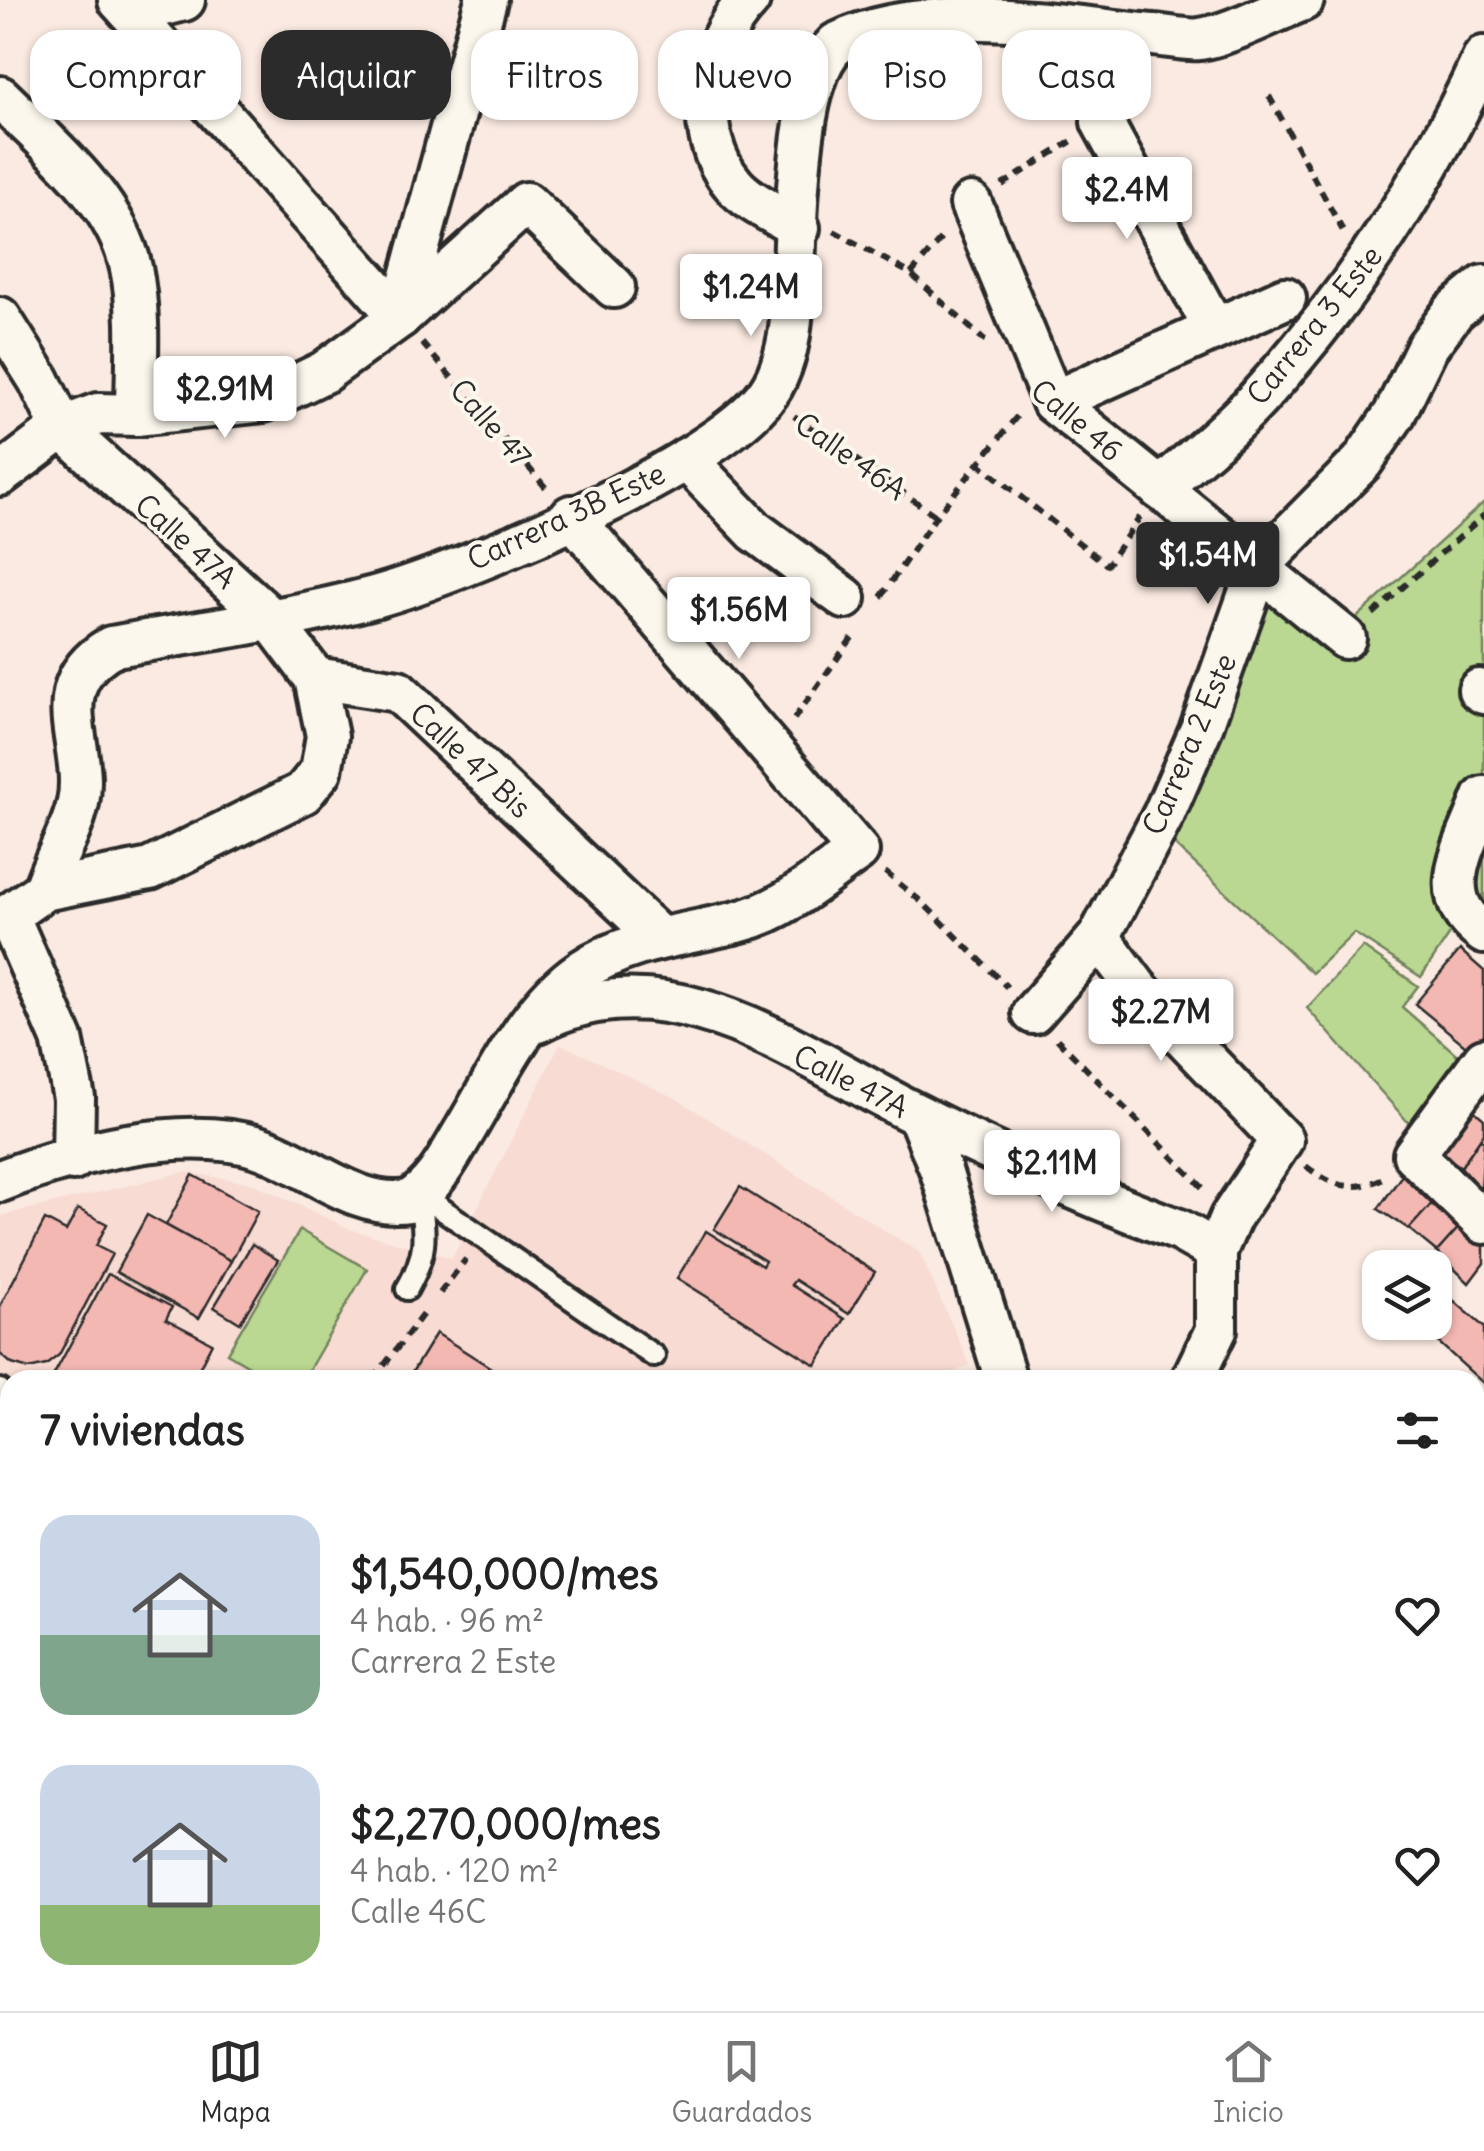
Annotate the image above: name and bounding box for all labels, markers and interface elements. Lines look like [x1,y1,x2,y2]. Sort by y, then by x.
chip: Comprar [30,30,241,120]
chip: Alquilar [261,30,451,120]
chip: Filtros [471,30,638,120]
chip: Nuevo [658,30,828,120]
chip: Piso [848,30,982,120]
chip: Casa [1002,30,1151,120]
pin: $2.4M [1057,157,1197,242]
text: $2.4M [1084,169,1170,210]
street label: Carrera 3 Este [1238,238,1390,412]
pin: $1.24M [670,254,832,339]
text: $1.24M [702,266,800,307]
pin: $2.91M [144,356,306,441]
text: $2.91M [176,368,274,409]
street label: Calle 47 [442,371,540,475]
street label: Calle 46 [1023,371,1131,469]
street label: Calle 46A [788,404,914,508]
street label: Carrera 3B Este [461,454,671,578]
street label: Calle 47A [127,486,245,596]
pin: $1.54M [1127,522,1289,607]
text: $1.54M [1158,534,1258,575]
pin: $1.56M [658,577,820,662]
text: $1.56M [689,589,789,630]
street label: Carrera 2 Este [1134,648,1244,840]
street label: Calle 47 Bis [402,694,540,826]
pin: $2.27M [1080,979,1242,1064]
text: $2.27M [1110,991,1212,1032]
street label: Calle 47A [787,1036,915,1126]
pin: $2.11M [971,1130,1133,1215]
text: $2.11M [1006,1142,1098,1183]
map controls [1362,1250,1452,1340]
button: layers [1362,1250,1452,1340]
icon: filters [1390,1403,1445,1458]
text: 7 viviendas [40,1404,245,1456]
text: $1,540,000/mes [350,1548,659,1600]
icon: home [120,1555,240,1675]
icon: heart [1390,1588,1445,1643]
text: 4 hab. · 96 m² [350,1600,544,1641]
text: Carrera 2 Este [350,1641,556,1682]
text: $2,270,000/mes [350,1798,661,1850]
icon: home [120,1805,240,1925]
icon: heart [1390,1838,1445,1893]
text: 4 hab. · 120 m² [350,1850,558,1891]
text: Calle 46C [350,1891,486,1932]
tab: Mapa [200,2034,271,2130]
tab: Guardados [671,2034,812,2130]
tab: Inicio [1213,2034,1284,2130]

